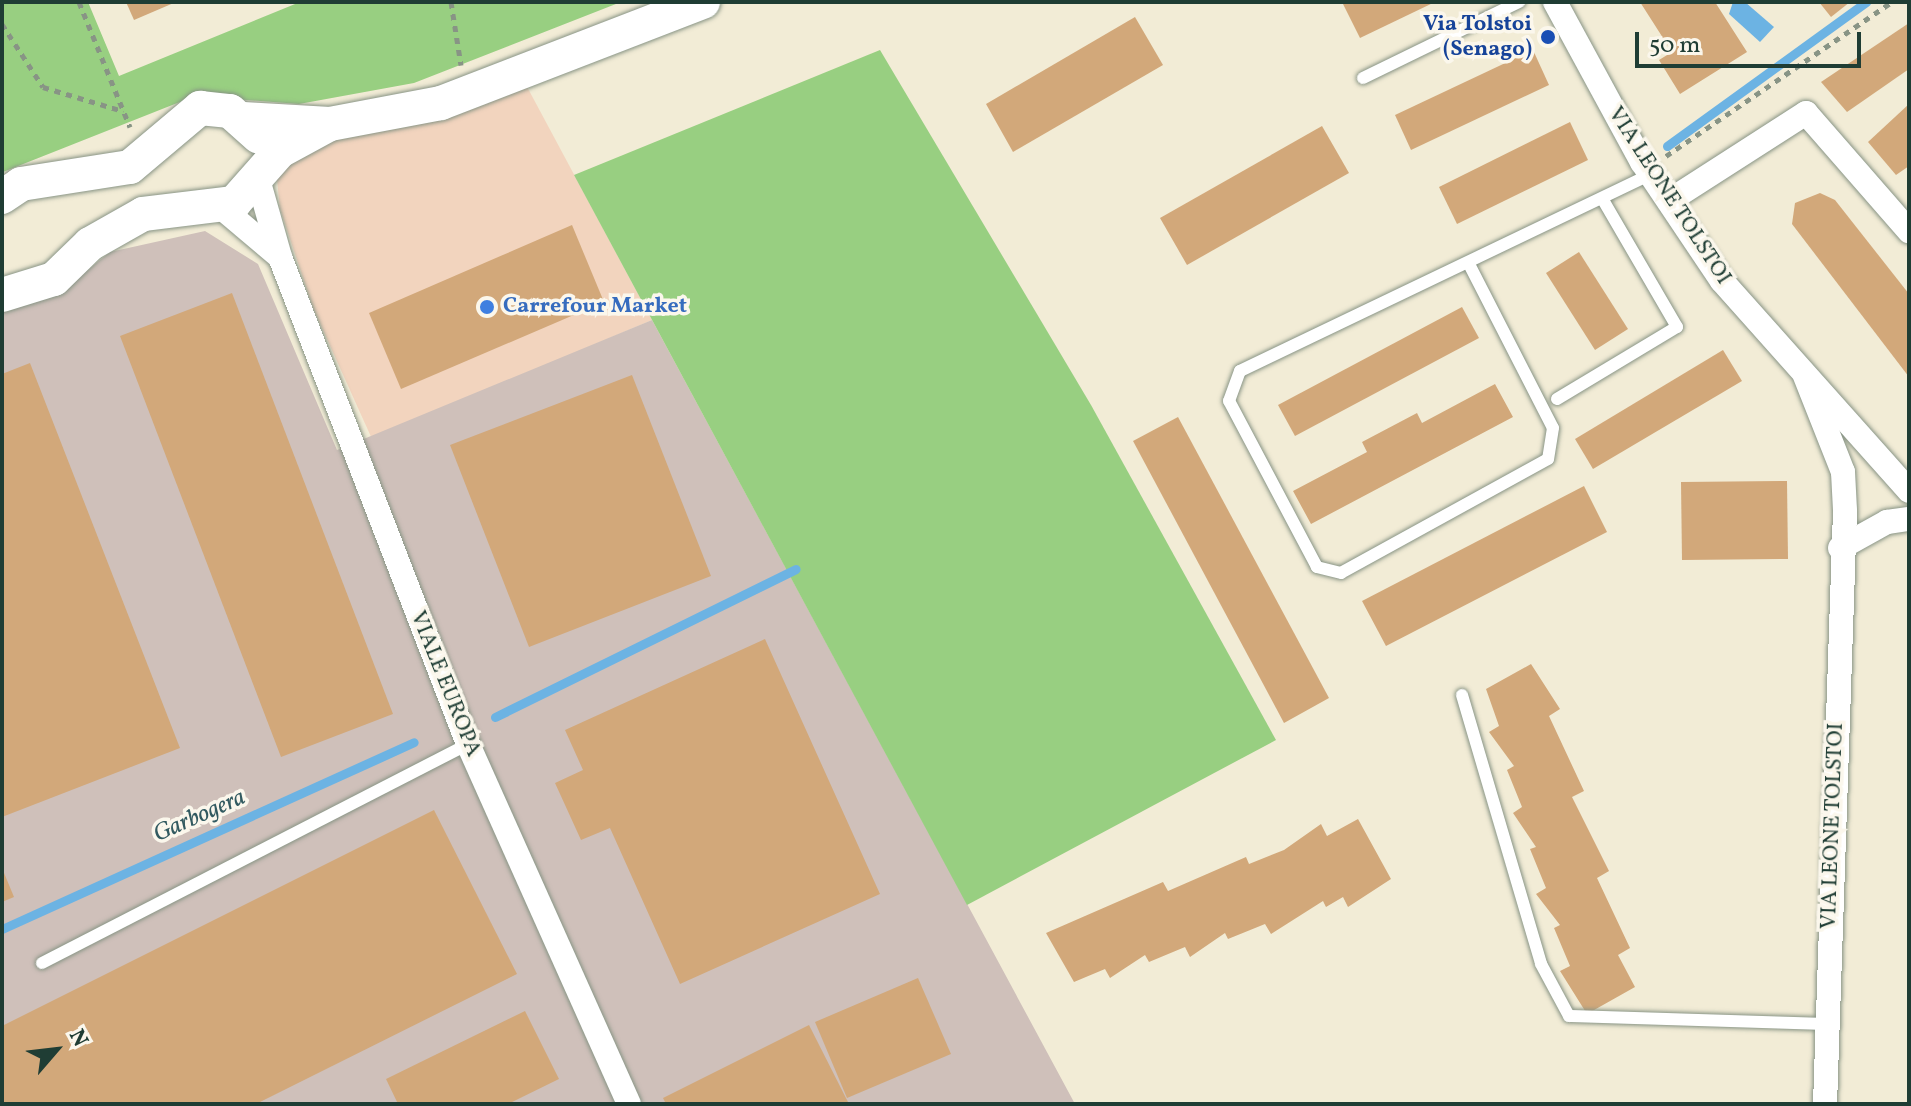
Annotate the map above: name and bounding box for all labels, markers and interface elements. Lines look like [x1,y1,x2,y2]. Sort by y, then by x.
place label: Via Tolstoi (Senago) [1423,11,1532,62]
scale bar [1639,16,1865,66]
marker: Via Tolstoi (Senago) [1539,28,1557,46]
text: 50 m [1649,29,1701,63]
street label: VIA LEONE TOLSTOI [1602,102,1736,290]
place label: Carrefour Market [503,294,687,320]
marker: Carrefour Market [478,298,496,316]
street label: VIALE EUROPA [404,607,486,761]
street label: VIA LEONE TOLSTOI [1816,722,1850,930]
water label: Garbogera [150,784,250,850]
north arrow [16,1010,96,1090]
text: N [60,1024,95,1053]

